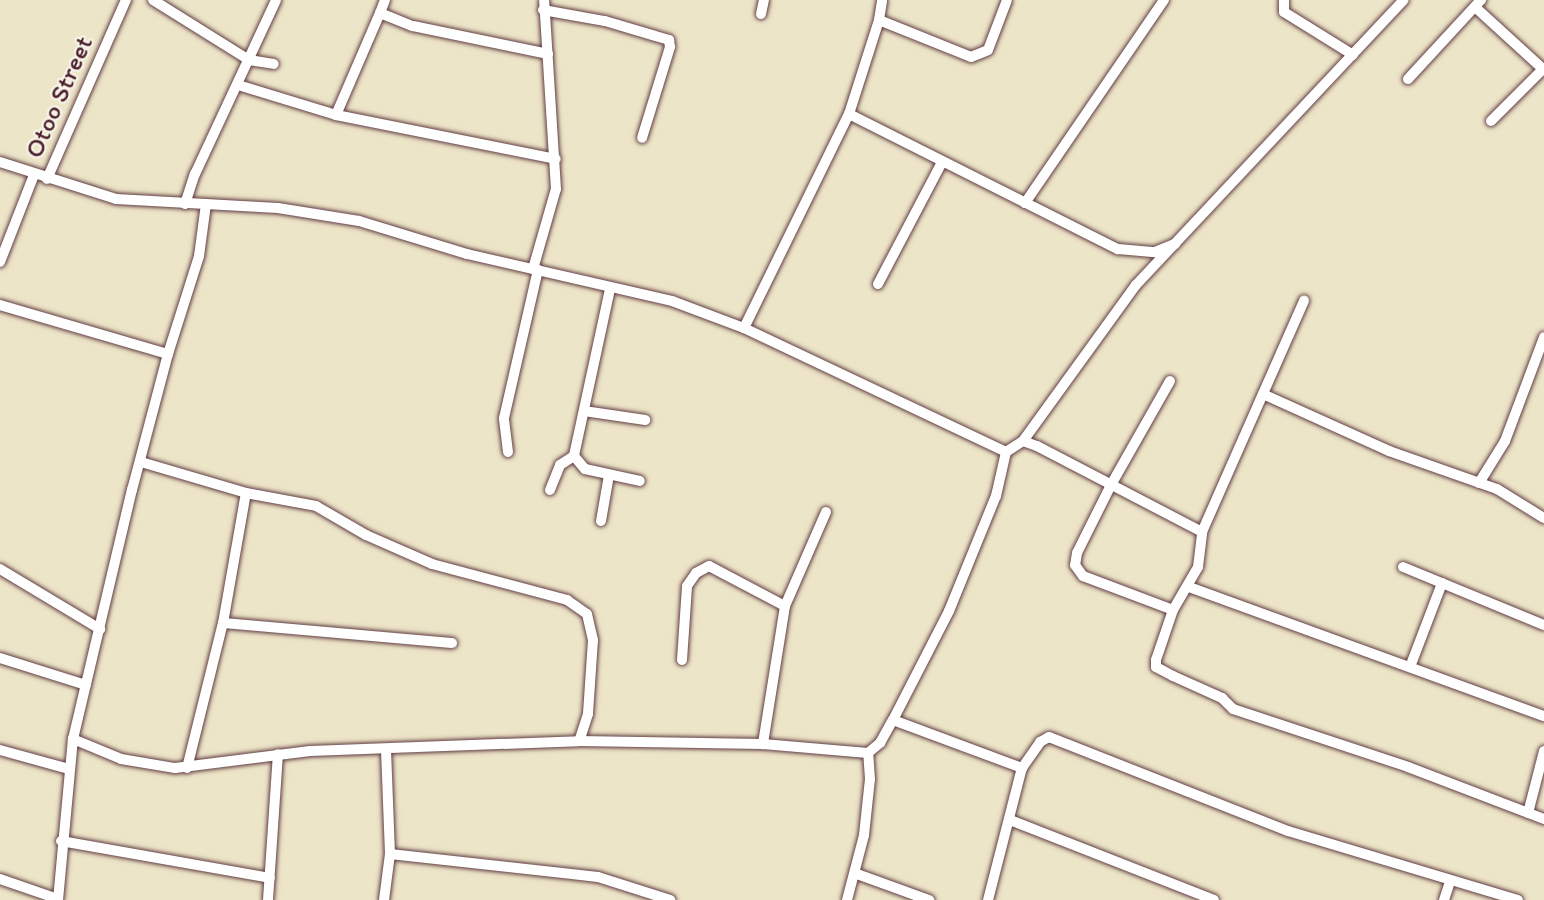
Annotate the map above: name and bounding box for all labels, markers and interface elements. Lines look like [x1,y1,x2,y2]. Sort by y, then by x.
street label: Otoo Street [18,31,100,163]

